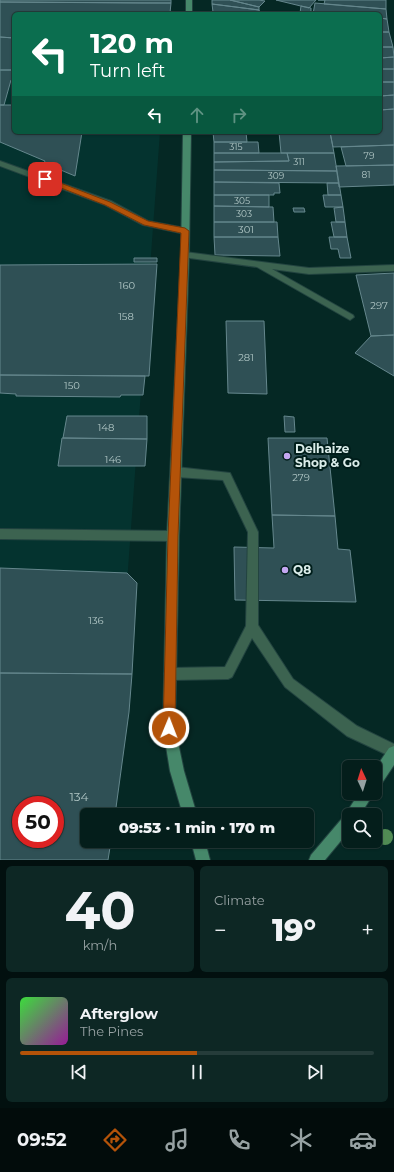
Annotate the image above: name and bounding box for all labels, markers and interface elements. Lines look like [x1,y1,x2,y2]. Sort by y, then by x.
text: 120 m [90,26,174,60]
icon: left [24,28,76,80]
text: Turn left [90,60,165,82]
icon: left [144,104,166,126]
icon: ahead [186,104,208,126]
icon: right [228,104,250,126]
house number: 315 [229,141,243,152]
house number: 79 [364,150,375,161]
house number: 311 [293,156,305,167]
pin [28,162,62,196]
icon: arrive [34,168,56,190]
house number: 81 [362,169,371,180]
house number: 309 [268,170,285,181]
house number: 305 [234,195,250,206]
house number: 303 [236,208,252,219]
house number: 301 [238,223,254,236]
house number: 160 [119,279,136,292]
house number: 297 [370,299,388,312]
house number: 158 [118,310,134,323]
house number: 281 [238,351,254,364]
house number: 150 [64,379,80,392]
house number: 148 [98,421,114,434]
place label: Delhaize Shop & Go [295,441,360,470]
marker: Delhaize Shop & Go [282,451,292,461]
house number: 146 [105,453,121,466]
house number: 279 [292,471,310,484]
place label: Q8 [293,562,311,577]
marker: Q8 [280,565,290,575]
house number: 136 [88,614,104,627]
position arrow [148,707,190,749]
north arrow [342,760,382,800]
map controls [342,760,382,848]
house number: 134 [69,789,89,804]
speed limit sign: 50 [12,796,64,848]
button: search [342,808,382,848]
text: 09:53 · 1 min · 170 m [119,818,275,837]
text: 40 [64,879,136,942]
text: Climate [214,892,265,908]
text: 19° [272,912,316,949]
text: − [214,917,227,944]
text: + [361,917,374,944]
text: km/h [83,937,117,953]
text: Afterglow [80,1004,158,1023]
text: The Pines [80,1023,143,1039]
icon: previous [68,1061,90,1083]
icon: pause [186,1061,208,1083]
icon: next [304,1061,326,1083]
icon: directions [101,1126,129,1154]
icon: music [163,1126,191,1154]
icon: phone [225,1126,253,1154]
icon: climate [287,1126,315,1154]
icon: car [349,1126,377,1154]
text: 09:52 [17,1129,67,1151]

